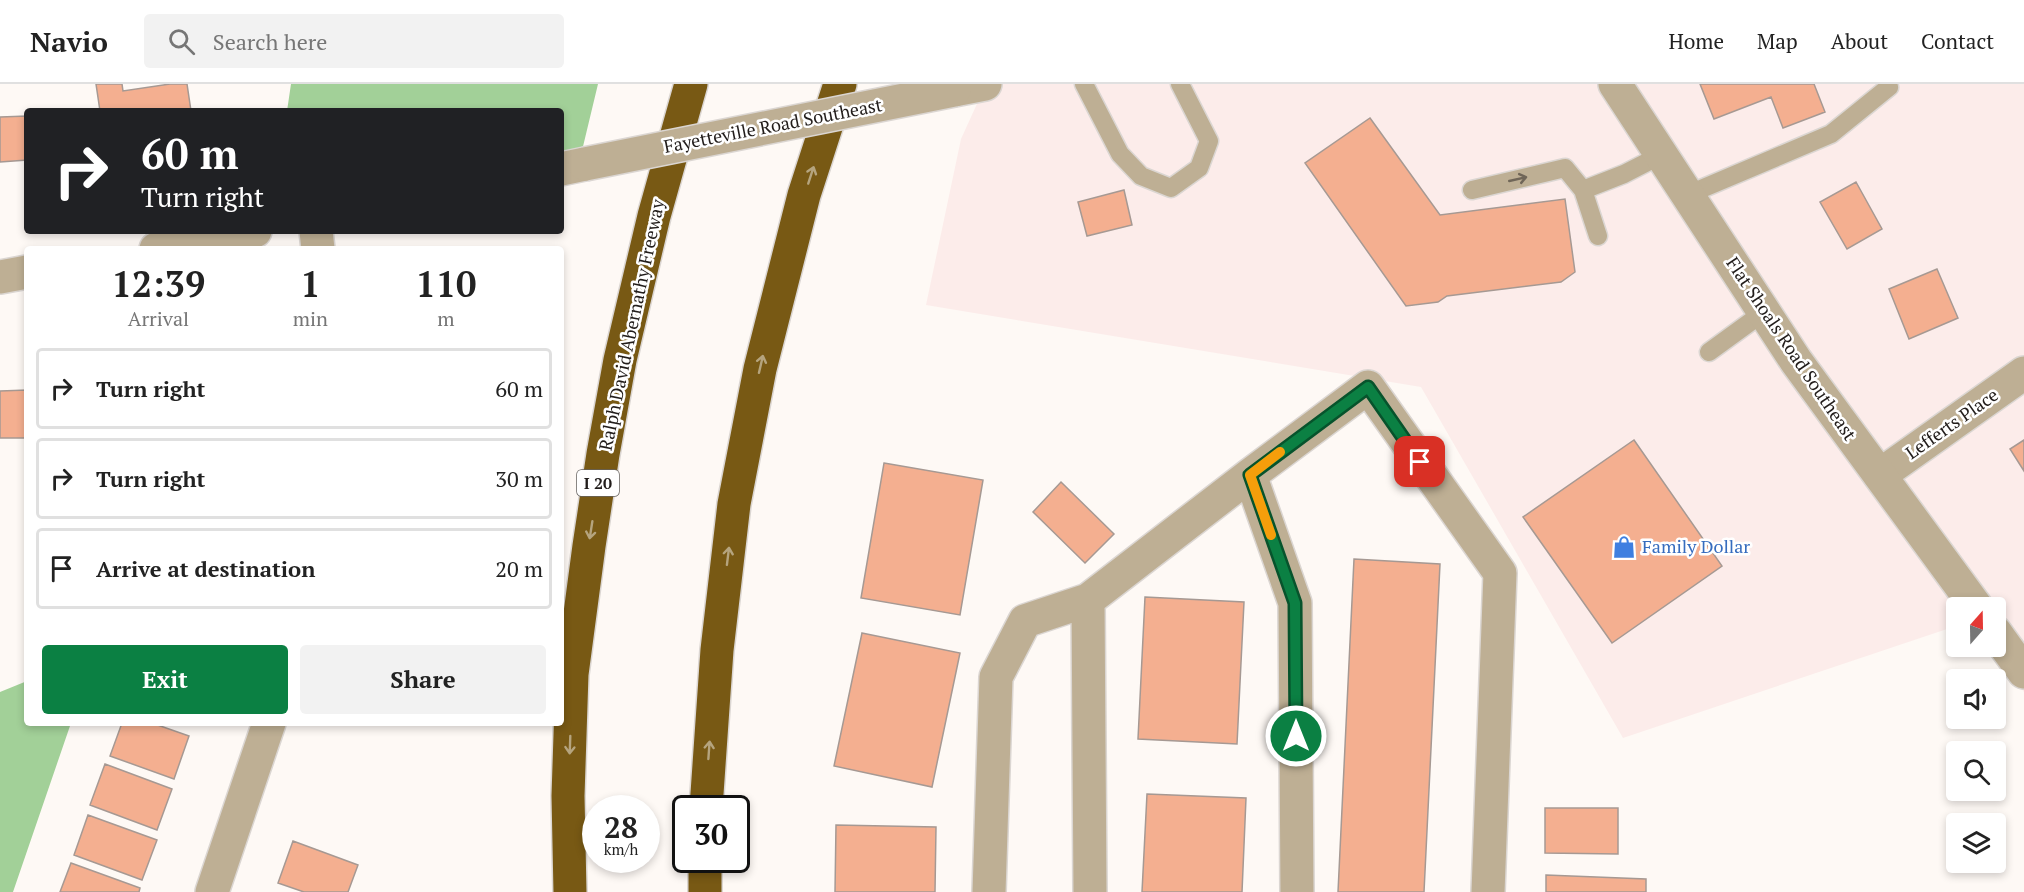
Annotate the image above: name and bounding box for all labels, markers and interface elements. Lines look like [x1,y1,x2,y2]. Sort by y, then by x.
search box [144,14,564,68]
text: Navio [30,23,108,60]
icon: search [165,25,198,58]
text: Search here [213,27,327,56]
text: Home [1668,27,1724,55]
text: Map [1757,27,1798,55]
text: About [1831,27,1888,55]
text: Contact [1921,27,1994,55]
street label: Fayetteville Road Southeast [662,92,884,158]
text: 60 m [141,125,239,181]
icon: right [42,132,120,210]
one-way arrow [806,166,817,185]
one-way arrow [1508,173,1528,184]
text: Turn right [141,179,264,215]
street label: Ralph David Abernathy Freeway [593,196,670,453]
street label: Flat Shoals Road Southeast [1721,252,1862,445]
text: 12:39 [112,260,205,307]
text: 1 [300,260,321,307]
text: 110 [415,260,476,307]
text: Arrival [128,305,189,332]
text: min [293,305,328,332]
text: m [437,305,455,332]
one-way arrow [756,355,768,374]
icon: right [45,372,78,405]
text: Turn right [96,374,205,403]
text: 60 m [495,374,543,403]
street label: Lefferts Place [1900,382,2003,464]
pin [1394,436,1445,487]
icon: arrive [1403,445,1436,478]
icon: right [45,462,78,495]
text: Turn right [96,464,205,493]
text: 30 m [495,464,543,493]
road number: I 20 [577,470,619,496]
one-way arrow [586,520,597,539]
shop icon: Family Dollar [1611,534,1637,560]
place label: Family Dollar [1642,534,1750,558]
one-way arrow [723,547,734,567]
icon: arrive [45,552,78,585]
text: Arrive at destination [96,554,315,583]
text: 20 m [495,554,543,583]
north arrow [1946,597,2006,657]
map controls [1946,597,2006,873]
button: Exit [42,645,288,714]
button: Share [300,645,546,714]
button: sound [1946,669,2006,729]
position arrow [1264,704,1328,768]
one-way arrow [564,734,575,754]
one-way arrow [704,741,715,761]
button: search [1946,741,2006,801]
speed limit sign: 30 [672,795,750,873]
text: 28 [604,807,638,847]
button: layers [1946,813,2006,873]
text: km/h [604,839,638,859]

